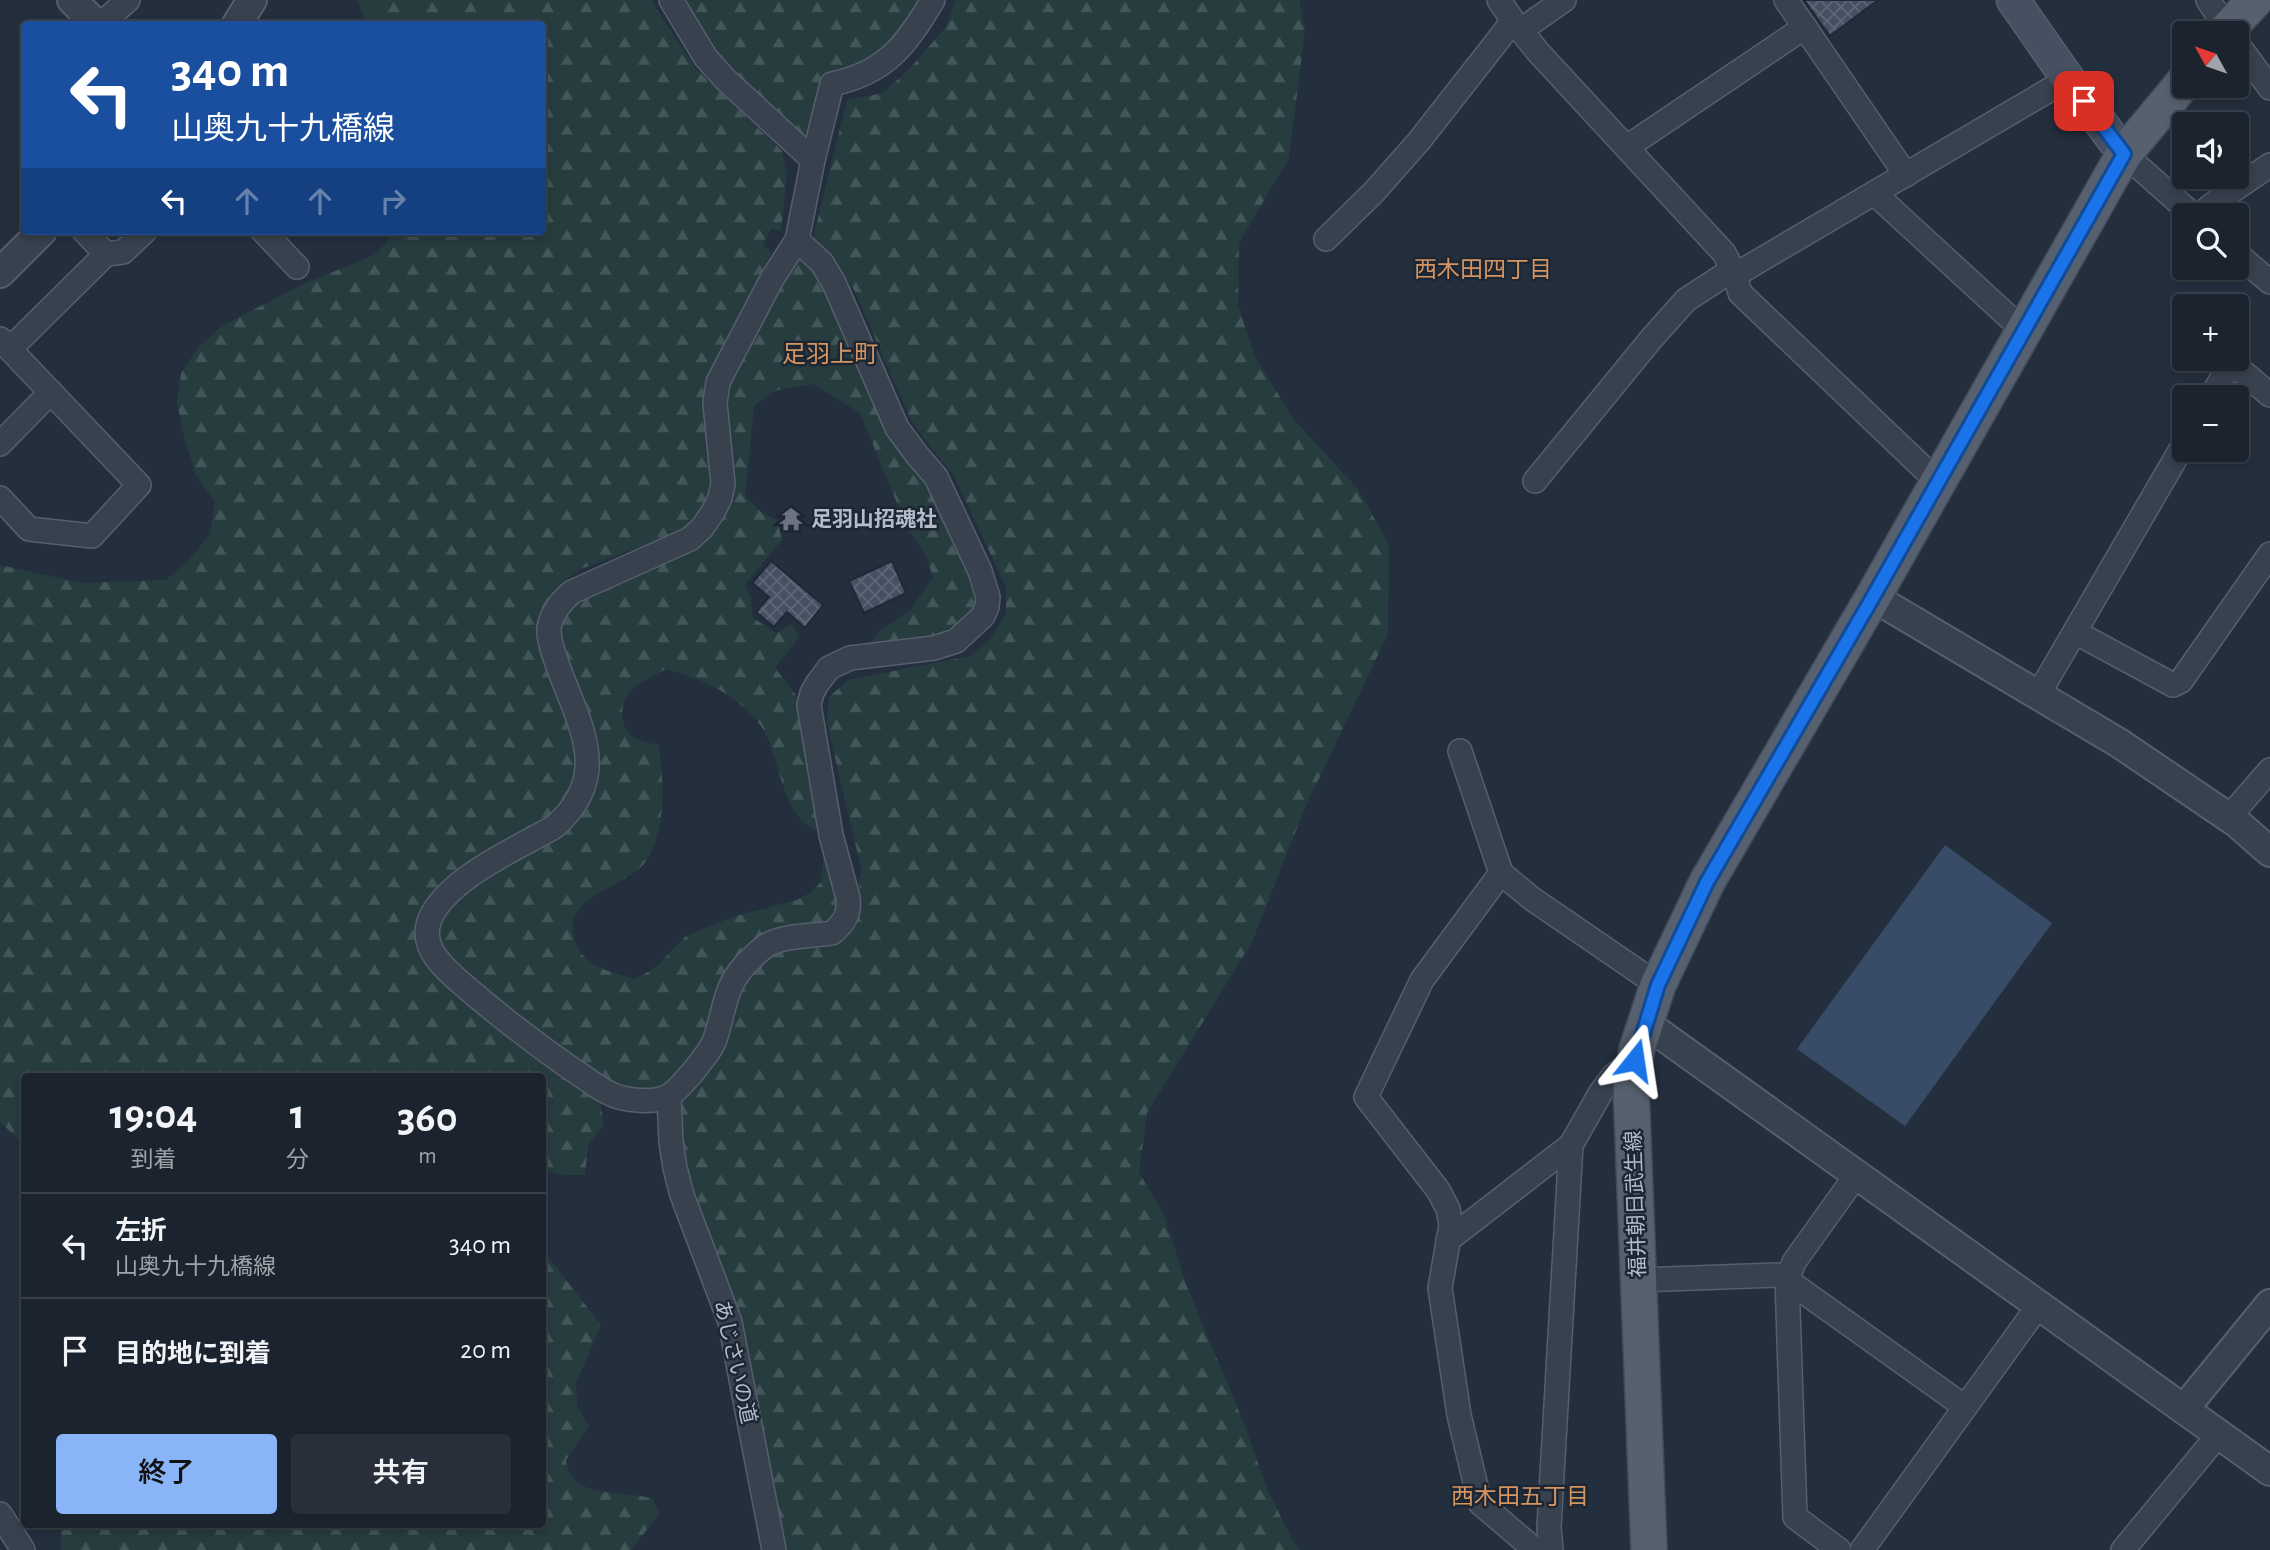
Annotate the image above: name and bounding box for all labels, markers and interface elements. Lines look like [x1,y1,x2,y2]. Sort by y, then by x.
north arrow [2172,21,2249,98]
map controls [2172,21,2249,462]
text: 340 m [171,47,289,96]
icon: left [56,49,147,140]
pin [2054,71,2114,131]
icon: arrive [2065,82,2103,120]
button: sound [2172,112,2249,189]
text: 山奥九十九橋線 [171,113,395,145]
icon: left [155,182,193,220]
icon: ahead [228,182,266,220]
icon: ahead [301,182,339,220]
icon: right [374,182,412,220]
button: search [2172,203,2249,280]
district label: 西木田四丁目 [1414,257,1552,282]
button: + [2172,294,2249,371]
district label: 足羽上町 [782,342,878,367]
button: − [2172,385,2249,462]
temple icon: 足羽山招魂社 [777,505,805,533]
place label: 足羽山招魂社 [811,507,937,530]
position arrow [1598,1023,1672,1097]
text: 19:04 [109,1094,197,1136]
text: 1 [290,1094,305,1136]
text: 360 [397,1097,458,1139]
street label: 福井朝日武生線 [1622,1130,1649,1278]
text: m [418,1145,437,1168]
text: 到着 [130,1149,176,1172]
text: 分 [286,1149,309,1172]
text: 左折 [115,1218,167,1244]
icon: left [56,1227,94,1265]
text: 340 m [449,1232,511,1258]
text: 山奥九十九橋線 [115,1256,276,1279]
street label: あじさいの道 [711,1298,760,1426]
icon: arrive [56,1332,94,1370]
text: 20 m [460,1337,511,1363]
text: 目的地に到着 [115,1341,271,1367]
button: 終了 [56,1434,277,1514]
button: 共有 [291,1434,511,1514]
district label: 西木田五丁目 [1451,1484,1589,1509]

